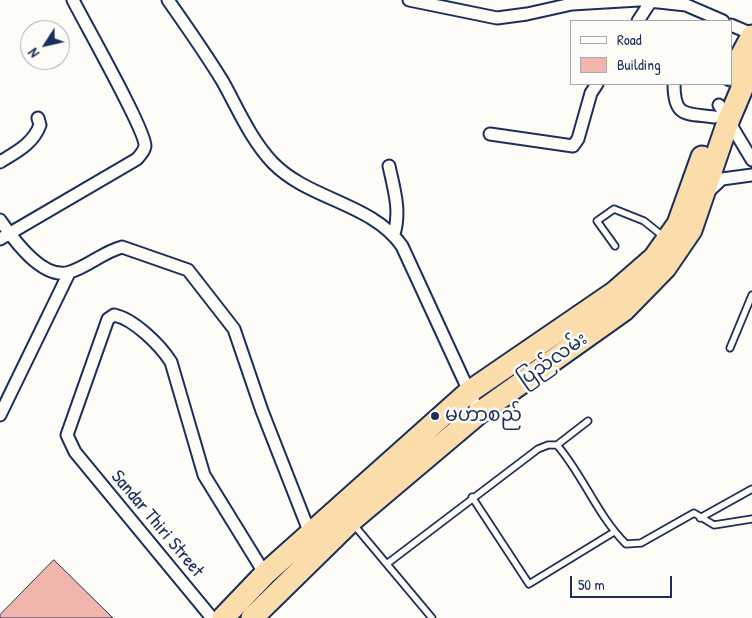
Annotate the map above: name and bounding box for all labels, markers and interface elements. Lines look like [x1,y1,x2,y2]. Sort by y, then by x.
north arrow [20,20,70,70]
legend [570,20,732,85]
text: Road [617,29,642,50]
text: N [23,45,43,62]
text: Building [617,54,661,75]
street label: ပြည်လမ်း [514,328,592,392]
place label: မဟာစည် [445,405,522,427]
marker: မဟာစည် [429,410,441,422]
street label: Sandar Thiri Street [106,466,208,582]
scale bar [572,566,674,598]
text: 50 m [578,574,605,595]

